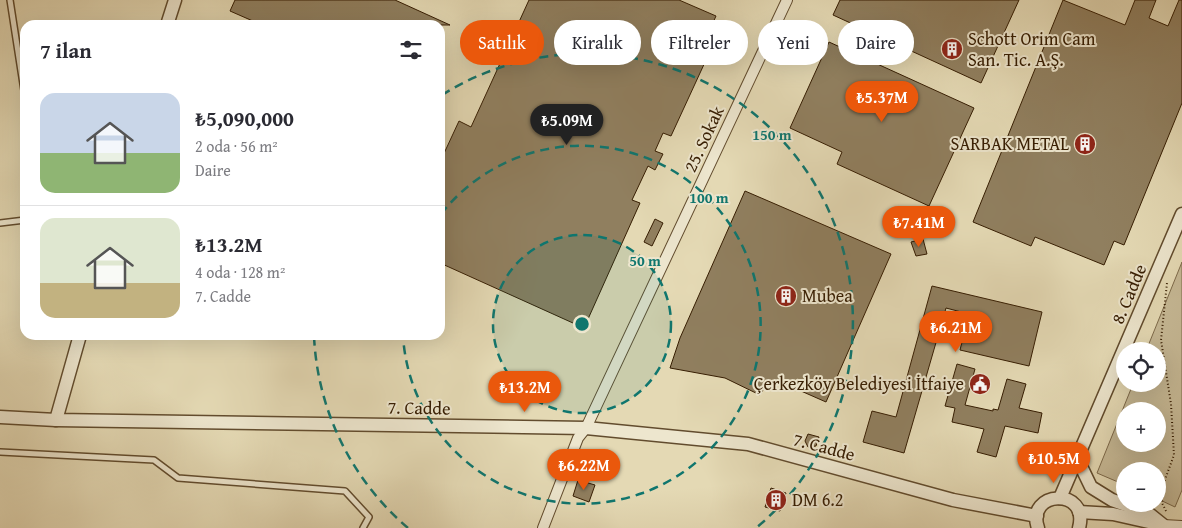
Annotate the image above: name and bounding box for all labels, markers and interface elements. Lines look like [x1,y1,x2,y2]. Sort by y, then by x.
chip: Satılık [460,20,544,65]
chip: Kiralık [554,20,641,65]
chip: Filtreler [651,20,748,65]
chip: Yeni [758,20,828,65]
chip: Daire [838,20,914,65]
place label: Schott Orim Cam San. Tic. A.Ş. [968,25,1096,73]
text: 7 ilan [40,35,92,66]
icon: filters [397,36,425,64]
building icon: Schott Orim Cam San. Tic. A.Ş. [940,37,964,61]
pin: ₺5.37M [841,80,923,123]
text: ₺5.37M [856,85,908,109]
street label: 25. Sokak [676,100,731,176]
text: ₺5,090,000 [195,103,294,134]
pin: ₺5.09M [526,104,608,146]
text: ₺5.09M [541,108,593,132]
icon: home [80,113,140,173]
text: 150 m [752,124,792,145]
place label: SARBAK METAL [951,130,1069,157]
building icon: SARBAK METAL [1073,132,1097,156]
text: 2 oda · 56 m² [195,134,278,158]
text: Daire [195,158,231,182]
text: 100 m [689,187,729,208]
pin: ₺7.41M [878,206,960,248]
text: ₺7.41M [893,210,945,234]
text: ₺13.2M [195,229,263,260]
icon: home [80,238,140,298]
text: 50 m [629,250,661,271]
text: 4 oda · 128 m² [195,260,285,284]
street label: 8. Cadde [1104,260,1153,328]
place label: Mubea [802,282,853,309]
text: 7. Cadde [195,284,251,308]
building icon: Mubea [774,284,798,308]
pin: ₺6.21M [915,310,997,353]
centre of rings [573,315,591,333]
text: ₺6.21M [930,315,982,339]
map controls [1116,342,1166,512]
button: locate [1116,342,1166,392]
pin: ₺13.2M [484,370,566,413]
place label: Çerkezköy Belediyesi İtfaiye [754,370,964,397]
public building icon: Çerkezköy Belediyesi İtfaiye [968,372,992,396]
text: ₺13.2M [499,375,551,399]
street label: 7. Cadde [387,393,451,422]
button: + [1116,402,1166,452]
street label: 7. Cadde [790,425,858,468]
pin: ₺10.5M [1013,442,1095,484]
text: ₺10.5M [1028,446,1080,470]
pin: ₺6.22M [543,448,625,491]
text: ₺6.22M [558,453,610,477]
button: − [1116,462,1166,512]
place label: DM 6.2 [792,486,843,513]
building icon: DM 6.2 [764,488,788,512]

